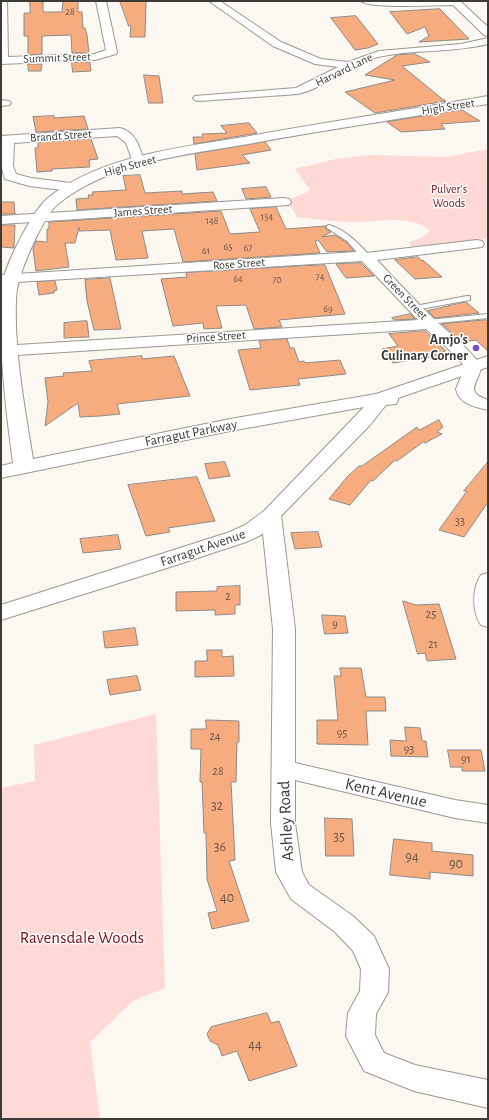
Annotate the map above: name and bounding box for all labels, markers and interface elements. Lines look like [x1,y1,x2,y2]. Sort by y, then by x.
house number: 28 [65,6,75,18]
street label: Summit Street [23,50,91,66]
street label: Harvard Lane [313,50,375,90]
street label: High Street [420,96,476,118]
street label: Brandt Street [30,127,92,145]
street label: High Street [102,152,158,180]
park label: Pulver's Woods [431,182,467,210]
street label: James Street [113,202,173,220]
house number: 154 [261,211,273,223]
house number: 148 [206,215,218,227]
house number: 65 [224,241,232,253]
house number: 67 [244,242,252,254]
house number: 61 [202,245,210,257]
street label: Rose Street [212,255,266,273]
house number: 74 [316,271,324,283]
street label: Green Street [380,271,430,323]
house number: 64 [233,273,243,285]
house number: 70 [272,274,282,286]
house number: 69 [323,303,333,315]
street label: Prince Street [186,328,246,346]
place label: Amjo's Culinary Corner [381,332,468,364]
marker: Amjo's Culinary Corner [471,343,481,353]
street label: Farragut Parkway [143,416,239,450]
house number: 33 [455,514,465,528]
street label: Farragut Avenue [158,526,248,570]
house number: 2 [225,589,231,603]
house number: 25 [426,607,436,621]
house number: 9 [332,617,338,631]
house number: 21 [428,637,438,651]
house number: 95 [337,726,347,740]
house number: 24 [209,729,221,743]
house number: 93 [404,742,414,756]
house number: 91 [461,752,471,766]
house number: 28 [212,764,224,778]
street label: Kent Avenue [343,774,429,812]
street label: Ashley Road [274,780,298,862]
house number: 32 [211,798,223,814]
house number: 35 [333,829,345,845]
house number: 36 [214,839,226,855]
house number: 94 [405,849,419,865]
house number: 90 [449,856,463,872]
house number: 40 [220,890,234,906]
park label: Ravensdale Woods [20,928,144,948]
house number: 44 [248,1037,262,1053]

